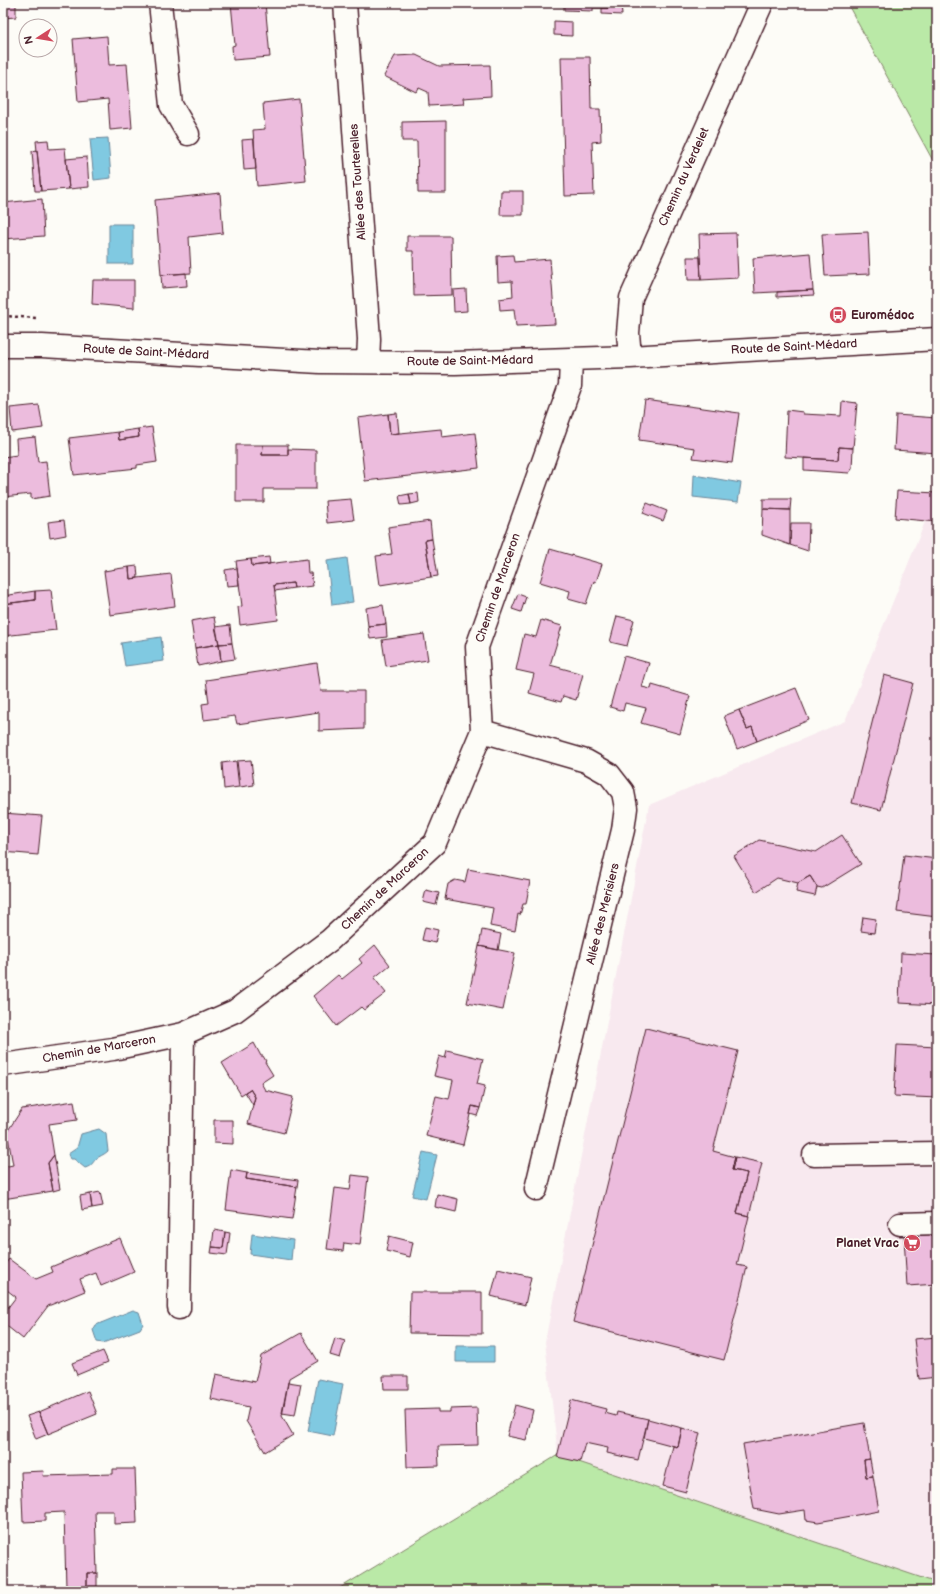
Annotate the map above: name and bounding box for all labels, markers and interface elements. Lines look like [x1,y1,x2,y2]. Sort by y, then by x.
north arrow [18,18,58,58]
text: N [21,35,36,45]
street label: Allée des Tourterelles [346,123,370,241]
street label: Chemin du Verdelet [655,125,713,229]
bus stop icon: Euromédoc [828,305,848,325]
place label: Euromédoc [851,308,915,323]
street label: Route de Saint-Médard [730,336,858,358]
street label: Route de Saint-Médard [82,341,210,363]
street label: Route de Saint-Médard [407,352,533,370]
street label: Chemin de Marceron [472,531,524,645]
street label: Chemin de Marceron [338,844,432,934]
street label: Allée des Merisiers [583,862,623,966]
street label: Chemin de Marceron [41,1032,157,1066]
supermarket icon: Planet Vrac [902,1233,922,1253]
place label: Planet Vrac [836,1236,899,1251]

